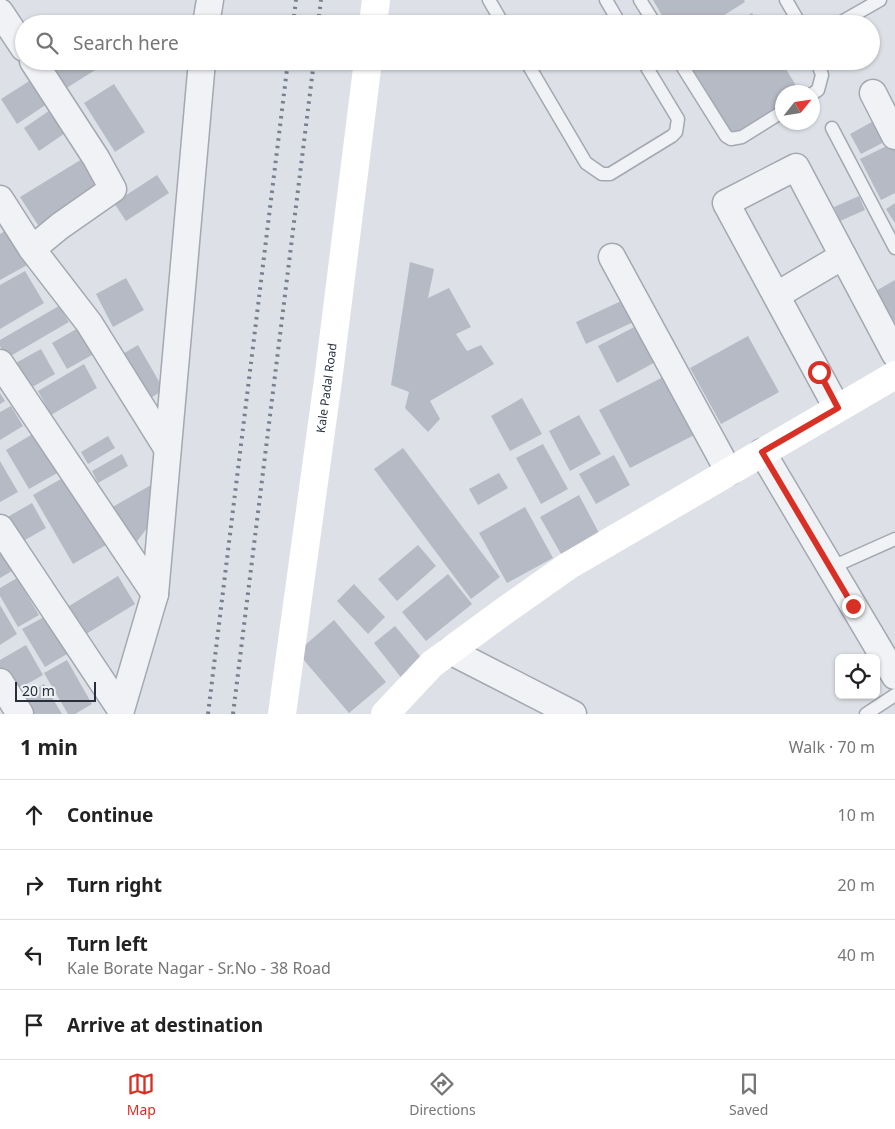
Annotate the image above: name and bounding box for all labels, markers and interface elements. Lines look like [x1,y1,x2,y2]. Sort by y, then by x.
search box [15,15,880,70]
icon: search [33,29,61,57]
text: Search here [73,30,179,56]
north arrow [775,85,820,130]
street label: Kale Padal Road [312,342,341,434]
route start [808,361,831,384]
route end [842,595,865,618]
map controls [835,654,880,699]
button: locate [835,654,880,699]
scale bar [15,679,96,702]
text: 20 m [22,681,55,700]
text: 1 min [20,733,78,761]
text: Walk · 70 m [789,736,875,758]
icon: ahead [20,801,48,829]
text: Continue [67,802,153,828]
text: 10 m [838,804,875,826]
icon: right [20,871,48,899]
text: Turn right [67,872,162,898]
text: 20 m [838,874,875,896]
text: Turn left [67,931,148,957]
icon: left [20,941,48,969]
text: 40 m [838,944,875,966]
text: Kale Borate Nagar - Sr.No - 38 Road [67,957,331,979]
icon: arrive [20,1011,48,1039]
text: Arrive at destination [67,1012,263,1038]
tab: Map [127,1070,156,1119]
tab: Directions [409,1070,476,1119]
tab: Saved [729,1070,768,1119]

